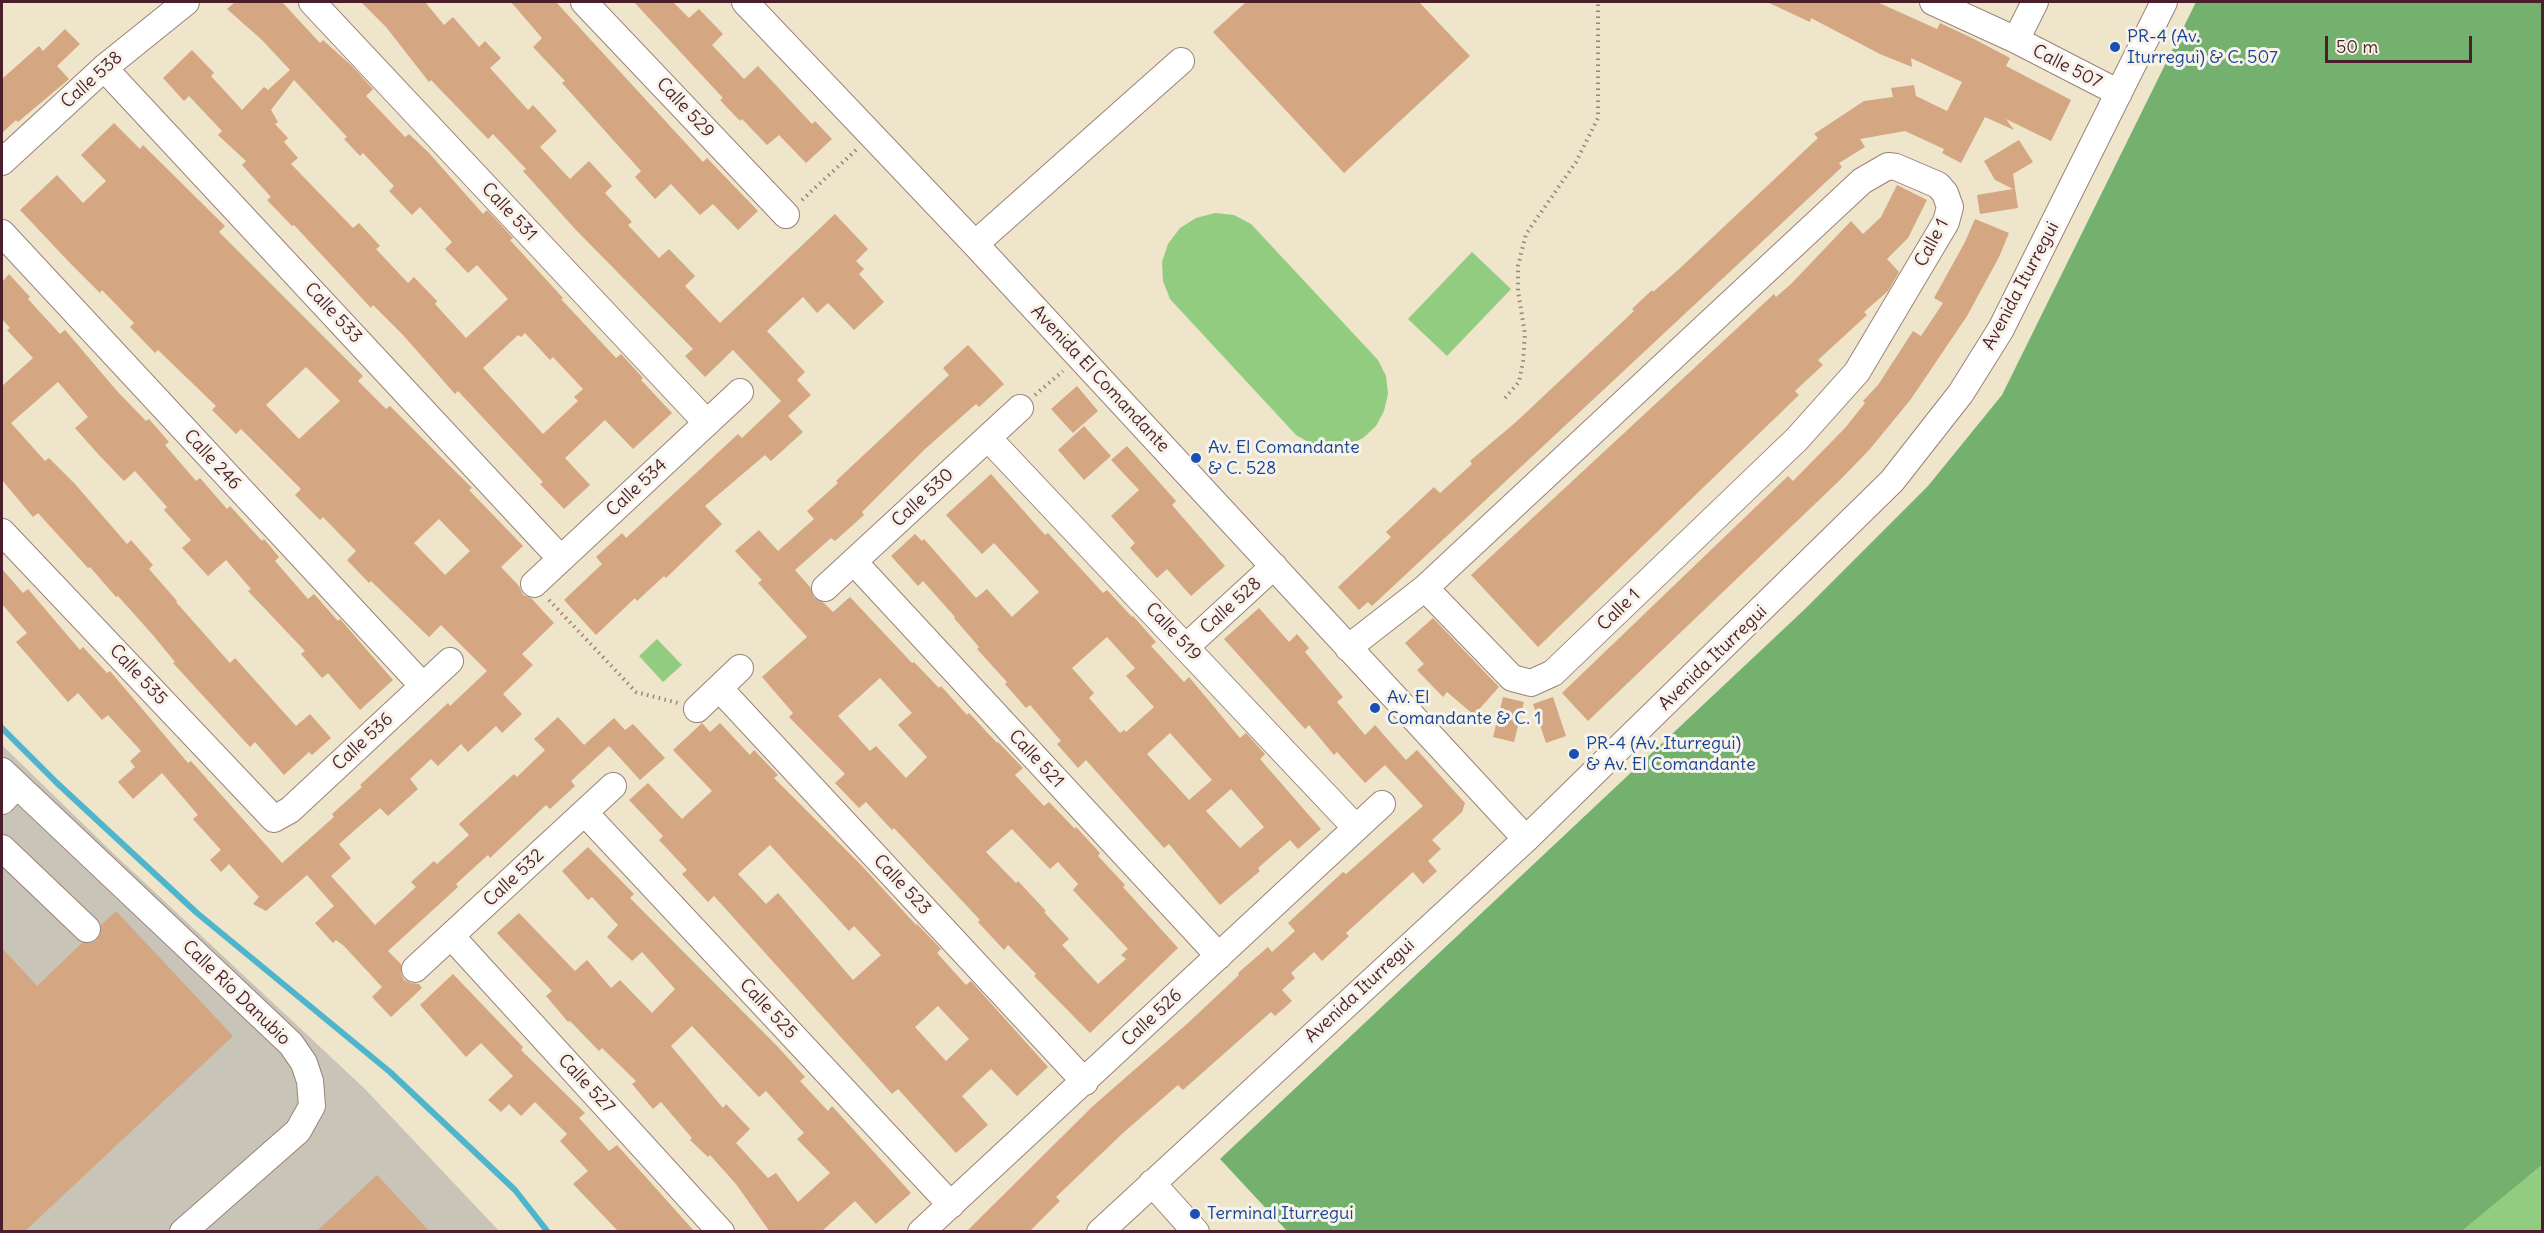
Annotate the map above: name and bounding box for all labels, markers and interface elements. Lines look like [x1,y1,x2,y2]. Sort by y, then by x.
scale bar [2328,24,2475,62]
place label: PR-4 (Av. Iturregui) & C. 507 [2127,26,2278,68]
text: 50 m [2336,35,2378,58]
street label: Calle 507 [2029,40,2105,94]
marker: PR-4 (Av. Iturregui) & C. 507 [2108,40,2122,54]
street label: Calle 538 [57,47,127,113]
street label: Calle 529 [652,73,718,143]
street label: Calle 531 [477,178,541,246]
street label: Calle 1 [1910,215,1954,271]
street label: Avenida Iturregui [1978,218,2064,354]
street label: Calle 533 [300,278,366,348]
street label: Avenida El Comandante [1026,301,1174,457]
street label: Calle 246 [179,425,245,495]
place label: Av. El Comandante & C. 528 [1208,437,1360,480]
marker: Av. El Comandante & C. 528 [1189,451,1203,465]
street label: Calle 534 [602,455,672,521]
street label: Calle 530 [888,464,958,532]
street label: Calle 528 [1196,573,1266,639]
street label: Calle 1 [1593,584,1645,636]
street label: Calle 519 [1141,598,1205,666]
street label: Avenida Iturregui [1654,601,1772,715]
street label: Calle 535 [105,640,171,710]
place label: Av. El Comandante & C. 1 [1387,687,1541,730]
marker: Av. El Comandante & C. 1 [1368,701,1382,715]
street label: Calle 536 [328,709,398,775]
street label: Calle 521 [1004,726,1068,792]
place label: PR-4 (Av. Iturregui) & Av. El Comandante [1586,733,1756,776]
marker: PR-4 (Av. Iturregui) & Av. El Comandante [1567,747,1581,761]
street label: Calle 532 [479,845,549,911]
street label: Calle 523 [869,850,935,920]
street label: Avenida Iturregui [1301,935,1419,1047]
street label: Calle Río Danubio [177,936,295,1050]
street label: Calle 525 [735,974,801,1044]
street label: Calle 526 [1117,985,1187,1051]
street label: Calle 527 [553,1050,619,1118]
place label: Terminal Iturregui [1207,1203,1353,1225]
marker: Terminal Iturregui [1188,1207,1202,1221]

